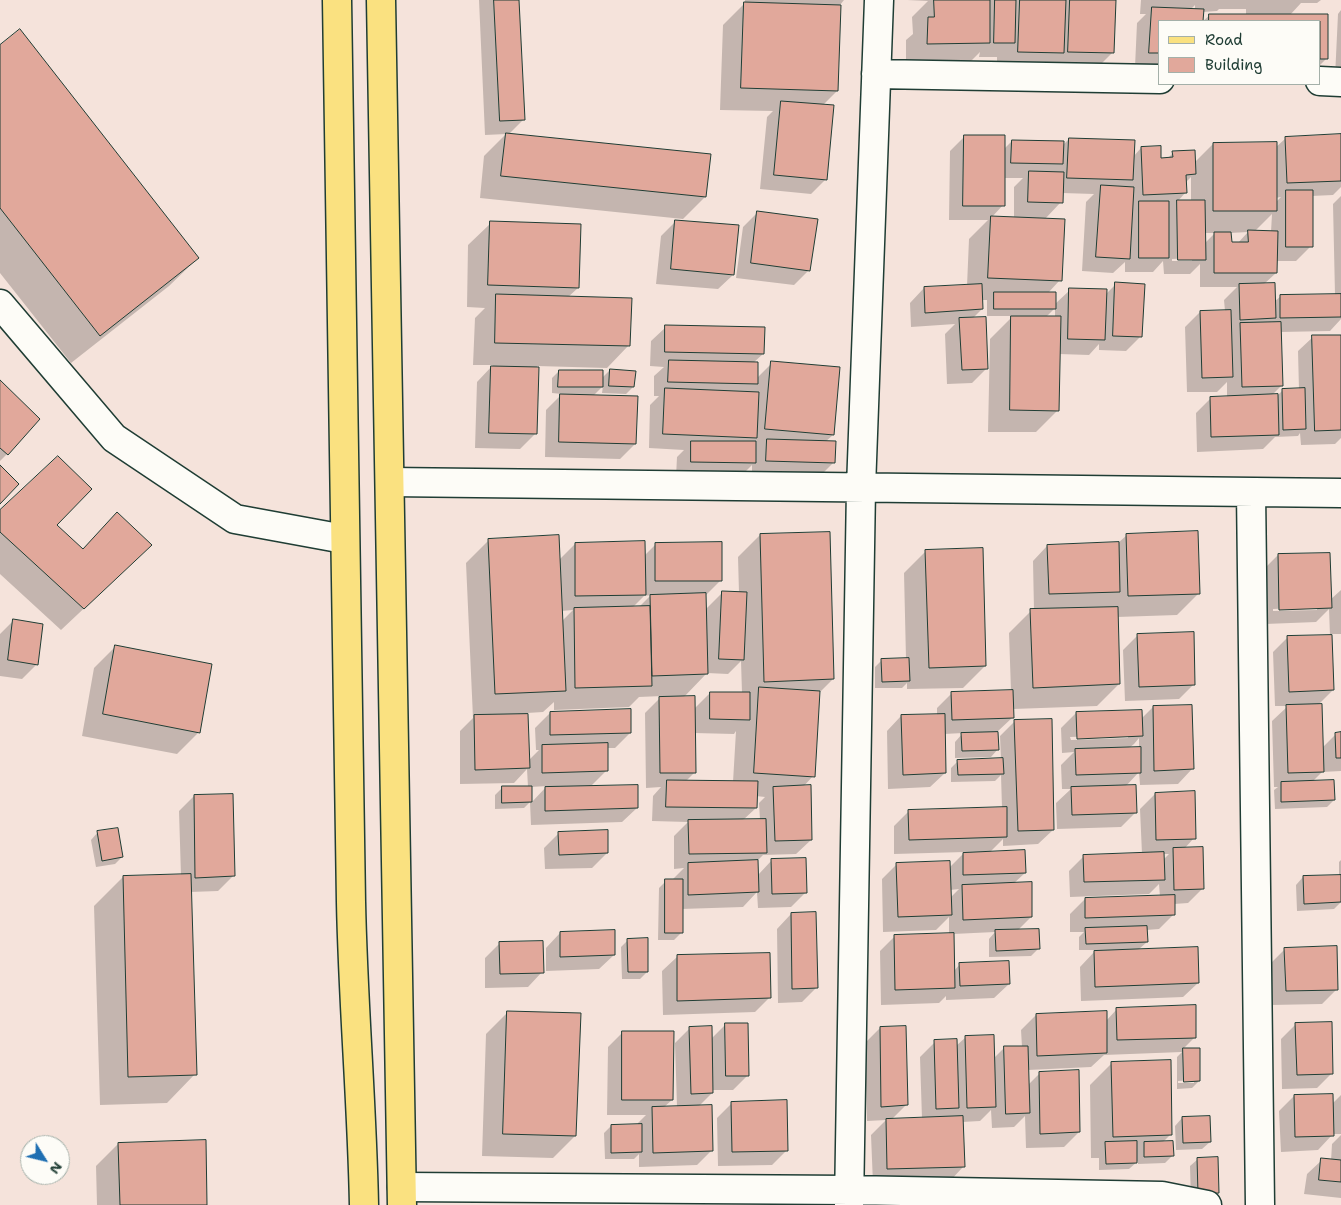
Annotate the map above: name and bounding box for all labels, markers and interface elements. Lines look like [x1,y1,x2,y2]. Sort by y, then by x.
legend [1158,20,1321,85]
text: Road [1205,30,1243,50]
text: Building [1205,55,1262,75]
north arrow [20,1135,70,1185]
text: N [46,1158,67,1178]

